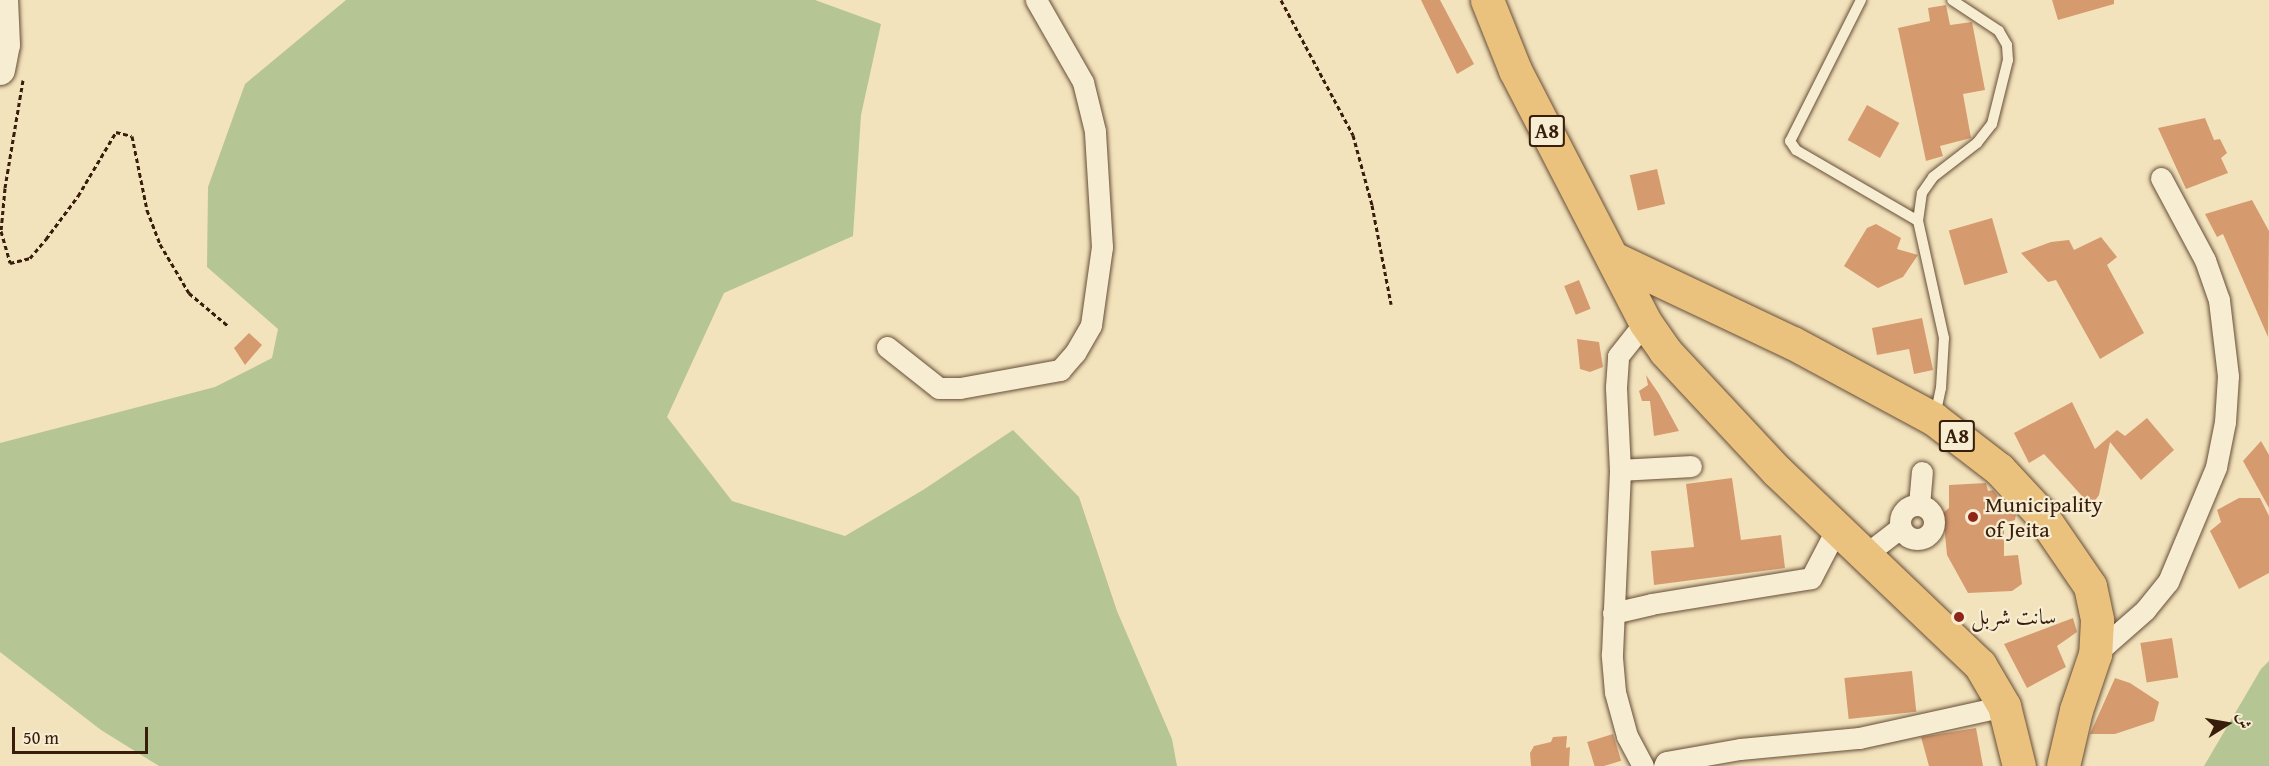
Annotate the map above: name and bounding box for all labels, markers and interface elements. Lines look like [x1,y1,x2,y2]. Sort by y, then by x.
road number: A8 [1528,113,1566,149]
road number: A8 [1938,418,1976,454]
place label: Municipality of Jeita [1985,491,2103,542]
marker: Municipality of Jeita [1966,510,1980,524]
place label: سانت شربل [1971,604,2056,630]
marker: سانت شربل [1952,610,1966,624]
north arrow [2197,694,2257,754]
text: ش [2231,710,2258,731]
scale bar [15,715,152,753]
text: 50 m [23,724,59,751]

